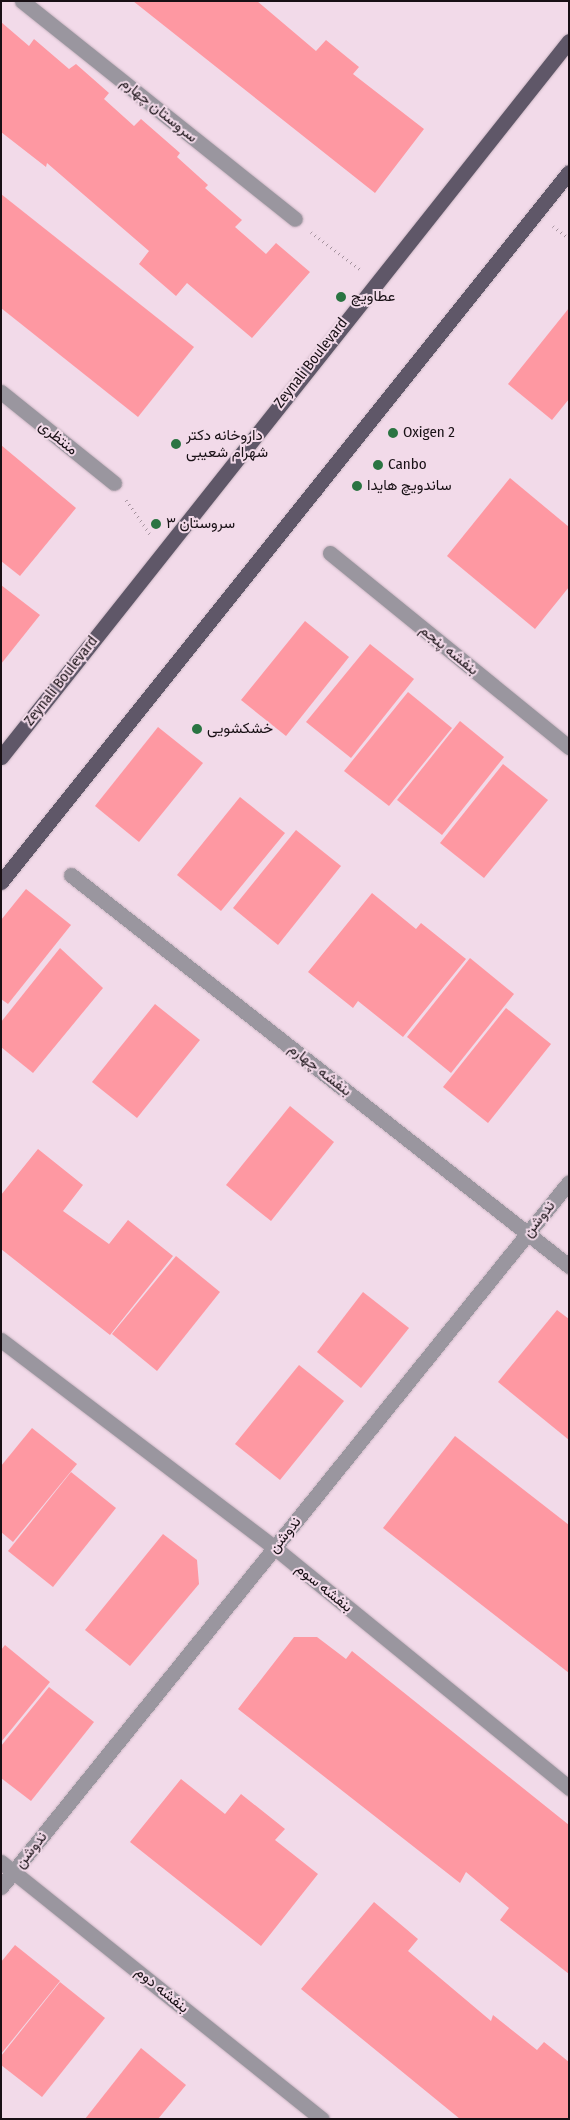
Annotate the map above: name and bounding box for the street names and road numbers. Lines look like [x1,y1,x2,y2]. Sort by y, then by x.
street label: سروستان چهارم [117,74,201,146]
street label: Zeynali Boulevard [270,315,352,411]
street label: منتظری [35,417,81,459]
street label: بنفشه پنجم [416,621,482,679]
street label: Zeynali Boulevard [20,633,102,729]
street label: بنفشه چهارم [285,1040,355,1100]
street label: ندوشن [519,1197,559,1241]
street label: ندوشن [265,1513,305,1557]
street label: بنفشه سوم [292,1560,356,1616]
street label: ندوشن [11,1828,51,1872]
street label: بنفشه دوم [132,1963,192,2017]

